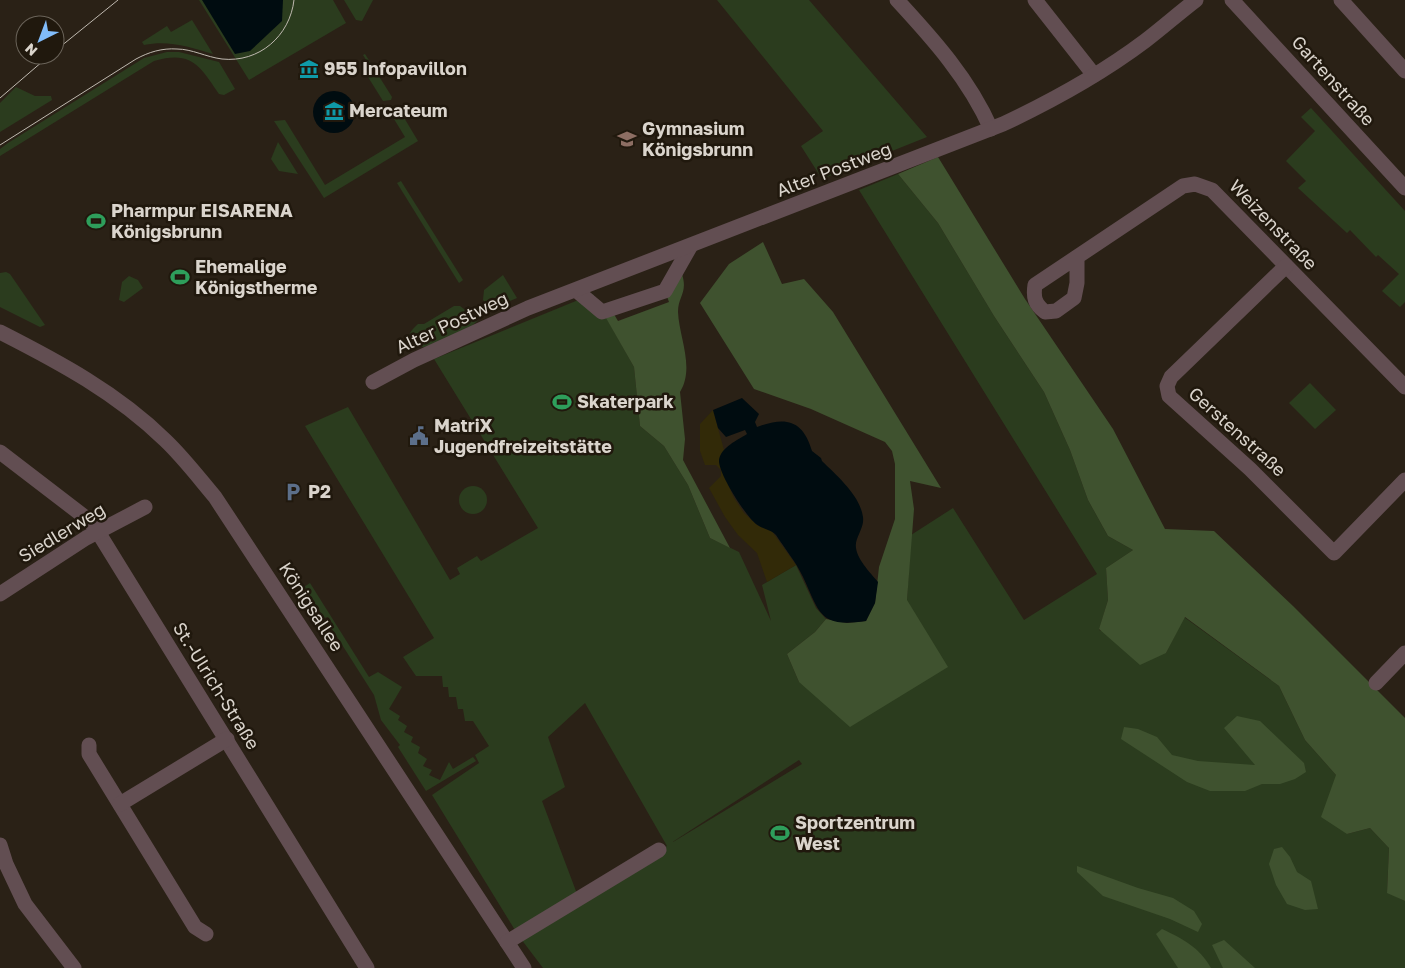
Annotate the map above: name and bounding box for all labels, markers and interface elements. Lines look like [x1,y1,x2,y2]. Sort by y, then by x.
north arrow [15,15,65,65]
street label: Gartenstraße [1288,31,1380,130]
text: N [21,40,41,60]
place label: 955 Infopavillon [324,57,467,79]
museum icon: 955 Infopavillon [298,58,320,80]
place label: Mercateum [349,99,447,121]
museum icon: Mercateum [323,100,345,122]
place label: Gymnasium Königsbrunn [642,117,753,160]
school or university icon: Gymnasium Königsbrunn [616,128,638,150]
street label: Alter Postweg [773,137,894,201]
street label: Weizenstraße [1225,175,1322,274]
place label: Pharmpur EISARENA Königsbrunn [111,199,293,242]
sports icon: Pharmpur EISARENA Königsbrunn [85,210,107,232]
place label: Ehemalige Königstherme [195,255,318,298]
sports icon: Ehemalige Königstherme [169,266,191,288]
street label: Alter Postweg [392,286,511,358]
street label: Gerstenstraße [1185,382,1291,481]
place label: Skaterpark [577,390,674,412]
sports icon: Skaterpark [551,391,573,413]
place label: MatriX Jugendfreizeitstätte [434,414,612,457]
public building icon: MatriX Jugendfreizeitstätte [408,425,430,447]
place label: P2 [308,480,331,502]
parking icon: P2 [282,481,304,503]
street label: Siedlerweg [14,498,109,567]
street label: Königsallee [275,558,349,655]
street label: St.-Ulrich-Straße [169,618,265,753]
place label: Sportzentrum West [795,811,915,854]
sports icon: Sportzentrum West [769,822,791,844]

